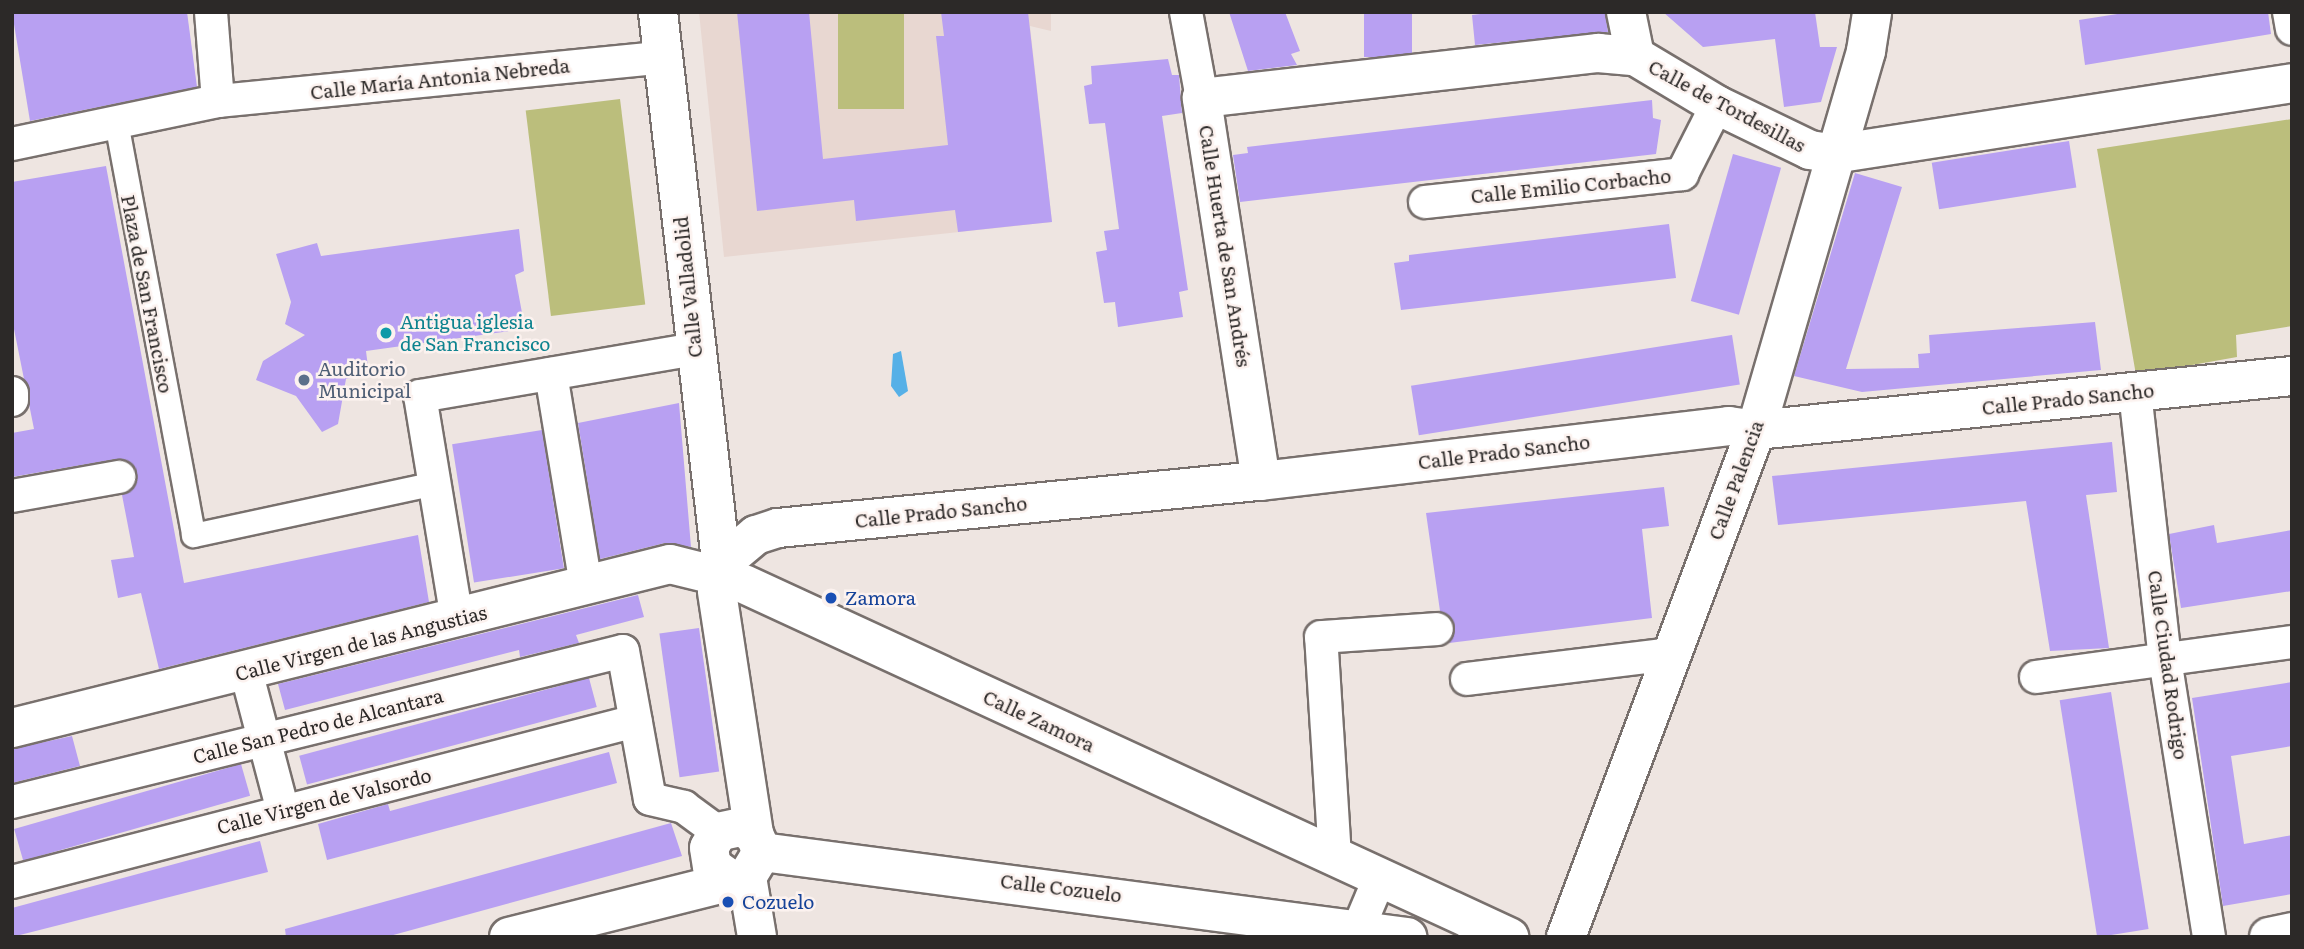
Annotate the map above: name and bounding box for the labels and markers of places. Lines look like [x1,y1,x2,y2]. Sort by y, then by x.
place label: Antigua iglesia de San Francisco [400,311,550,355]
marker: Antigua iglesia de San Francisco [378,325,394,341]
place label: Auditorio Municipal [318,358,411,402]
marker: Auditorio Municipal [296,372,312,388]
place label: Zamora [845,587,916,609]
marker: Zamora [823,590,839,606]
place label: Cozuelo [742,891,814,913]
marker: Cozuelo [720,894,736,910]

